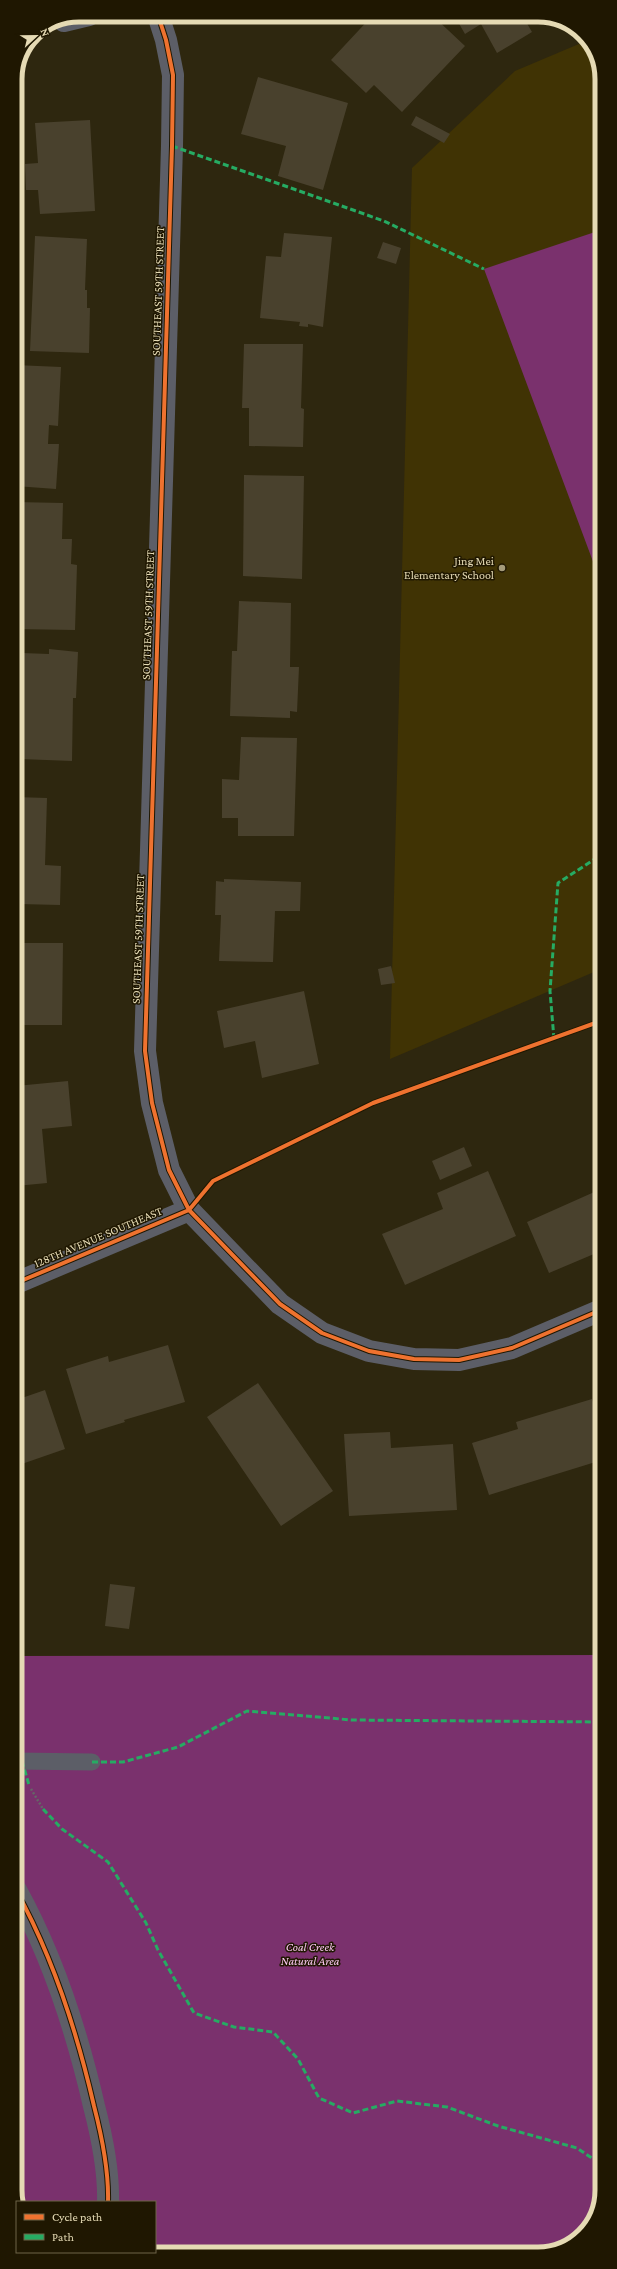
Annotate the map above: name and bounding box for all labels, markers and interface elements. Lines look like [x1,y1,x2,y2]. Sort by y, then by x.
north arrow [16,16,56,56]
text: N [38,27,52,38]
street label: SOUTHEAST 59TH STREET [149,225,167,356]
street label: SOUTHEAST 59TH STREET [139,549,157,680]
place label: Jing Mei Elementary School [404,554,494,582]
marker: Jing Mei Elementary School [497,563,507,573]
street label: SOUTHEAST 59TH STREET [129,873,147,1004]
street label: 128TH AVENUE SOUTHEAST [32,1203,165,1270]
park label: Coal Creek Natural Area [281,1940,340,1968]
legend [16,2201,156,2253]
text: Cycle path [52,2210,103,2224]
text: Path [52,2230,74,2244]

